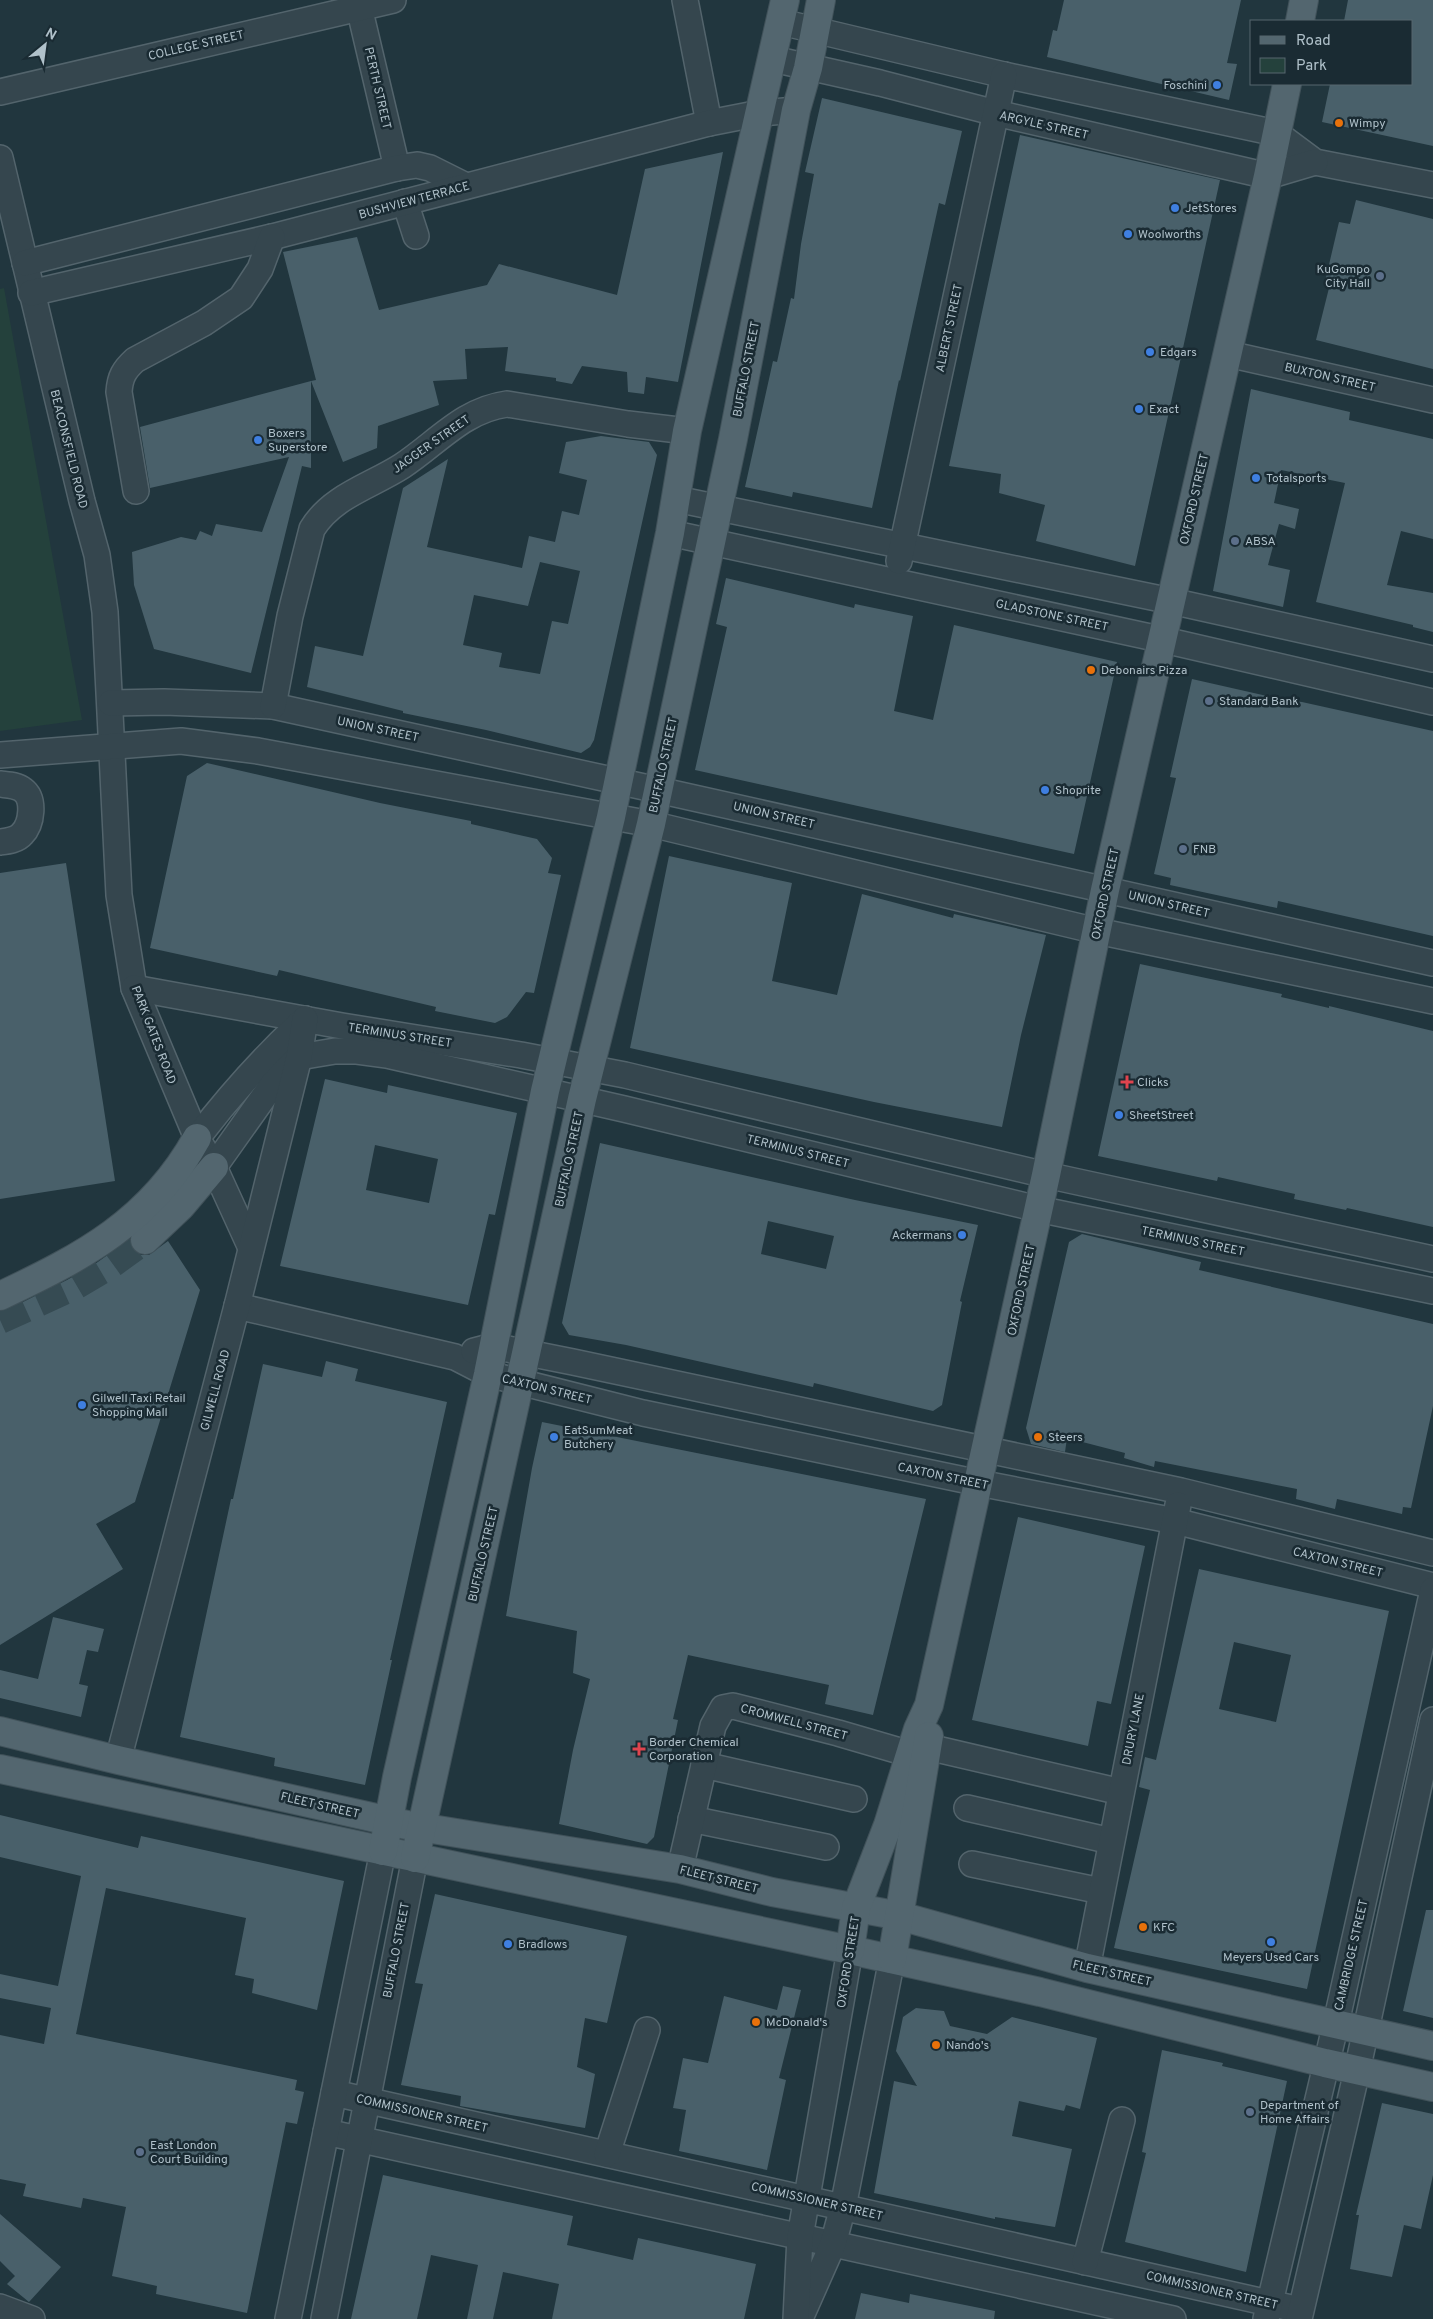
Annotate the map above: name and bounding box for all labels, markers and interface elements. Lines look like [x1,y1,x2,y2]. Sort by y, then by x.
north arrow [20,20,70,70]
legend [1250,20,1413,85]
text: N [42,25,59,45]
street label: COLLEGE STREET [147,27,246,65]
text: Road [1296,32,1331,51]
street label: PERTH STREET [360,46,394,131]
text: Park [1296,57,1327,76]
place label: Foschini [1164,78,1207,94]
marker: Foschini [1211,79,1223,91]
street label: ARGYLE STREET [998,108,1090,144]
place label: Wimpy [1349,116,1386,132]
marker: Wimpy [1333,117,1345,129]
street label: BUSHVIEW TERRACE [357,178,471,223]
place label: JetStores [1185,201,1237,217]
marker: JetStores [1169,202,1181,214]
place label: Woolworths [1138,227,1201,243]
marker: Woolworths [1122,228,1134,240]
place label: KuGompo City Hall [1317,262,1370,292]
marker: KuGompo City Hall [1374,270,1386,282]
street label: ALBERT STREET [933,283,967,374]
street label: BUFFALO STREET [730,320,764,418]
place label: Edgars [1160,345,1197,361]
marker: Edgars [1144,346,1156,358]
street label: BUXTON STREET [1283,360,1377,396]
street label: BEACONSFIELD ROAD [46,388,91,510]
place label: Exact [1149,402,1179,418]
marker: Exact [1133,403,1145,415]
street label: JAGGER STREET [390,412,474,478]
place label: Boxers Superstore [268,426,328,456]
marker: Boxers Superstore [252,434,264,446]
street label: OXFORD STREET [1177,452,1213,546]
place label: Totalsports [1266,471,1327,487]
marker: Totalsports [1250,472,1262,484]
place label: ABSA [1245,534,1276,550]
marker: ABSA [1229,535,1241,547]
street label: GLADSTONE STREET [994,596,1110,636]
place label: Debonairs Pizza [1101,663,1187,679]
marker: Debonairs Pizza [1085,664,1097,676]
place label: Standard Bank [1219,694,1299,710]
marker: Standard Bank [1203,695,1215,707]
street label: UNION STREET [335,713,420,746]
street label: BUFFALO STREET [646,716,682,814]
place label: Shoprite [1055,783,1101,799]
marker: Shoprite [1039,784,1051,796]
street label: UNION STREET [731,799,816,833]
place label: FNB [1193,842,1216,858]
marker: FNB [1177,843,1189,855]
street label: OXFORD STREET [1088,847,1123,941]
street label: UNION STREET [1126,888,1211,922]
street label: PARK GATES ROAD [127,984,179,1087]
street label: TERMINUS STREET [347,1020,453,1052]
place label: Clicks [1137,1075,1169,1091]
marker: Clicks [1121,1076,1133,1088]
place label: SheetStreet [1129,1108,1194,1124]
marker: SheetStreet [1113,1109,1125,1121]
street label: BUFFALO STREET [552,1110,588,1208]
street label: TERMINUS STREET [745,1132,851,1172]
street label: TERMINUS STREET [1140,1223,1246,1261]
place label: Ackermans [892,1228,952,1244]
marker: Ackermans [956,1229,968,1241]
street label: OXFORD STREET [1004,1243,1039,1337]
street label: GILWELL ROAD [197,1348,234,1433]
street label: CAXTON STREET [500,1371,593,1409]
place label: Gilwell Taxi Retail Shopping Mall [92,1391,186,1421]
marker: Gilwell Taxi Retail Shopping Mall [76,1399,88,1411]
place label: EatSumMeat Butchery [564,1423,633,1453]
place label: Steers [1048,1430,1083,1446]
marker: EatSumMeat Butchery [548,1431,560,1443]
marker: Steers [1032,1431,1044,1443]
street label: CAXTON STREET [896,1460,990,1494]
street label: BUFFALO STREET [465,1505,503,1603]
street label: CAXTON STREET [1291,1544,1384,1582]
street label: DRURY LANE [1119,1692,1149,1766]
street label: CROMWELL STREET [738,1701,849,1745]
place label: Border Chemical Corporation [649,1735,739,1765]
marker: Border Chemical Corporation [633,1743,645,1755]
street label: FLEET STREET [279,1789,361,1823]
street label: FLEET STREET [678,1862,760,1897]
street label: CAMBRIDGE STREET [1331,1898,1373,2012]
street label: BUFFALO STREET [380,1901,414,1999]
street label: OXFORD STREET [834,1915,864,2009]
place label: KFC [1153,1920,1175,1936]
marker: KFC [1137,1921,1149,1933]
marker: Meyers Used Cars [1265,1936,1277,1948]
place label: Bradlows [518,1937,567,1953]
marker: Bradlows [502,1938,514,1950]
place label: Meyers Used Cars [1223,1950,1319,1966]
street label: FLEET STREET [1071,1957,1153,1991]
place label: McDonald's [766,2015,828,2031]
marker: McDonald's [750,2016,762,2028]
place label: Nando's [946,2038,989,2054]
marker: Nando's [930,2039,942,2051]
street label: COMMISSIONER STREET [354,2091,489,2137]
place label: Department of Home Affairs [1260,2098,1338,2128]
marker: Department of Home Affairs [1244,2106,1256,2118]
place label: East London Court Building [150,2138,228,2168]
marker: East London Court Building [134,2146,146,2158]
street label: COMMISSIONER STREET [749,2179,884,2225]
street label: COMMISSIONER STREET [1144,2268,1279,2314]

